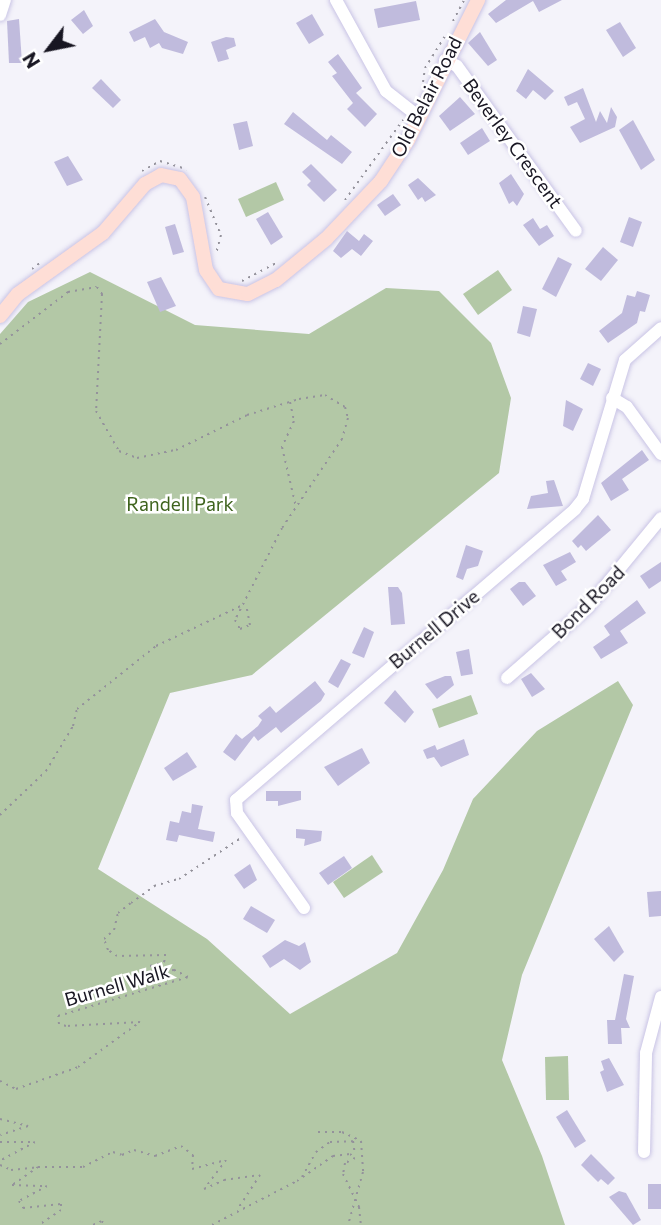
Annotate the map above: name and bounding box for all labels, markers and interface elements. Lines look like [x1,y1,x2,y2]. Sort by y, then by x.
north arrow [14,14,84,84]
street label: Old Belair Road [386,33,466,161]
text: N [17,48,44,73]
street label: Beverley Crescent [458,74,568,212]
park label: Randell Park [126,493,234,515]
street label: Bond Road [547,561,629,643]
street label: Burnell Drive [384,585,484,673]
street label: Burnell Walk [62,959,172,1011]

